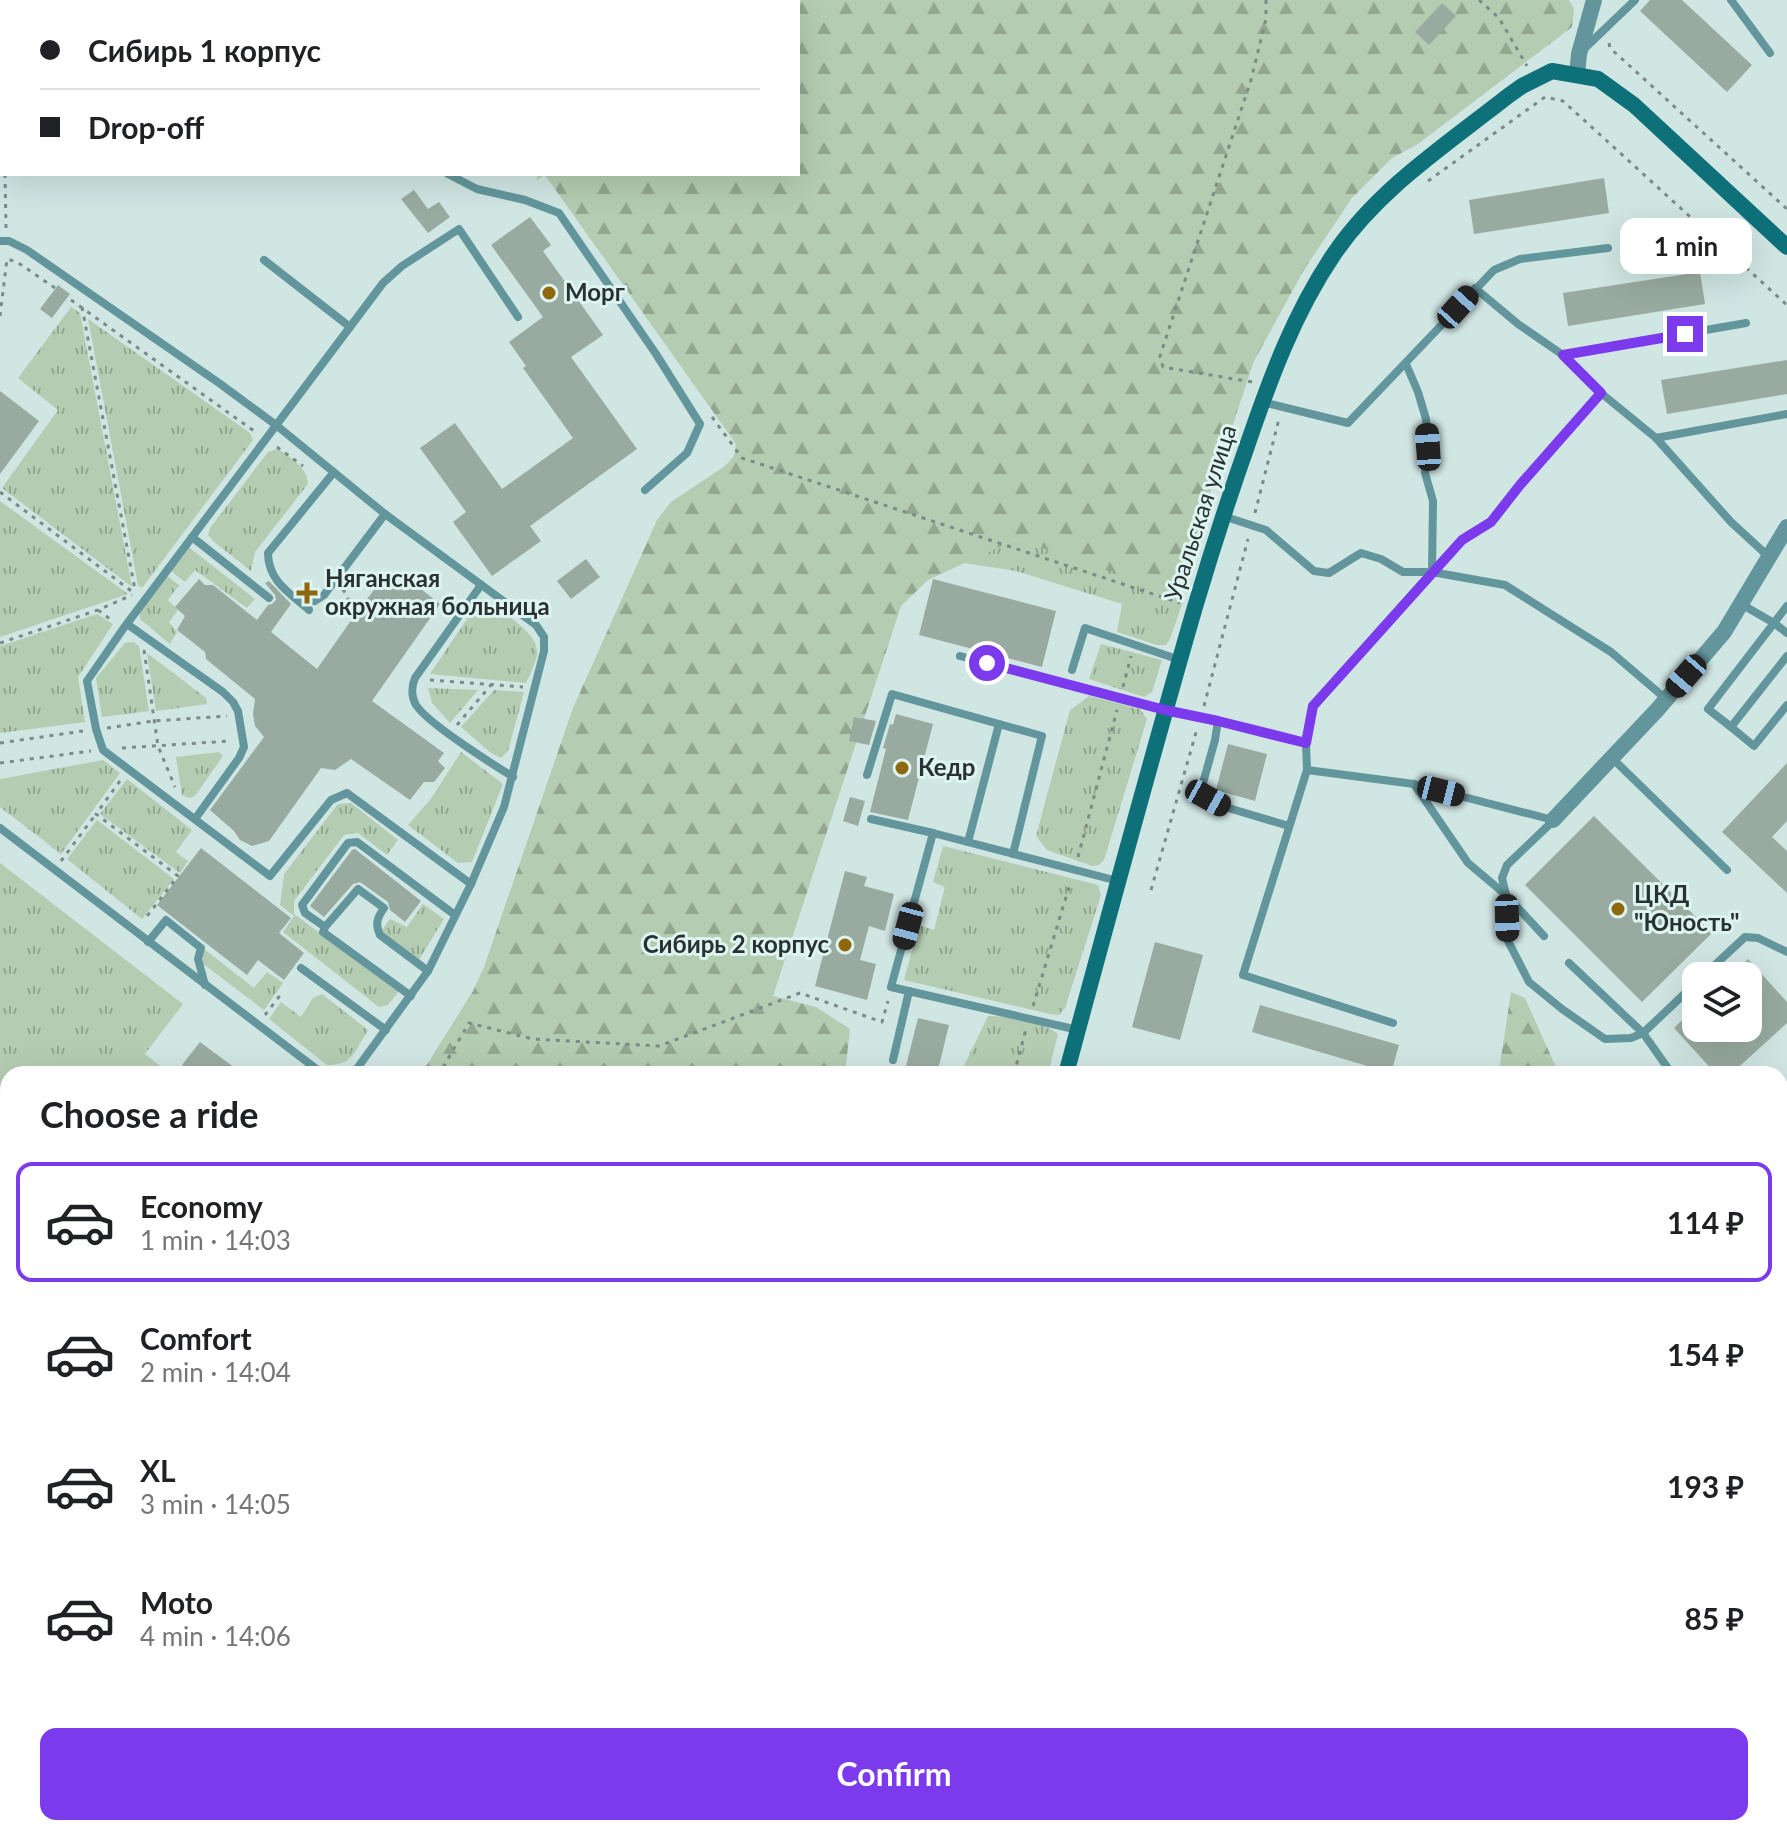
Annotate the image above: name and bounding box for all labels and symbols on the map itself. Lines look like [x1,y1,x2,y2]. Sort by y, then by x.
callout: 1 min [1619,218,1751,274]
place label: Морг [565,277,625,306]
car [1433,281,1483,333]
marker: Морг [540,284,558,302]
route end [1667,316,1703,352]
street label: Уральская улица [1157,421,1242,604]
car [1414,422,1442,472]
place label: Няганская окружная больница [325,563,550,620]
marker: Няганская окружная больница [296,582,318,604]
route start [969,645,1005,681]
car [1661,650,1711,702]
place label: Кедр [918,752,975,781]
marker: Кедр [893,759,911,777]
car [1415,774,1467,808]
car [1181,776,1235,820]
place label: ЦКД "Юность" [1634,879,1740,936]
car [1494,894,1520,942]
car [890,900,926,952]
marker: ЦКД "Юность" [1609,900,1627,918]
place label: Сибирь 2 корпус [643,929,829,958]
marker: Сибирь 2 корпус [836,936,854,954]

